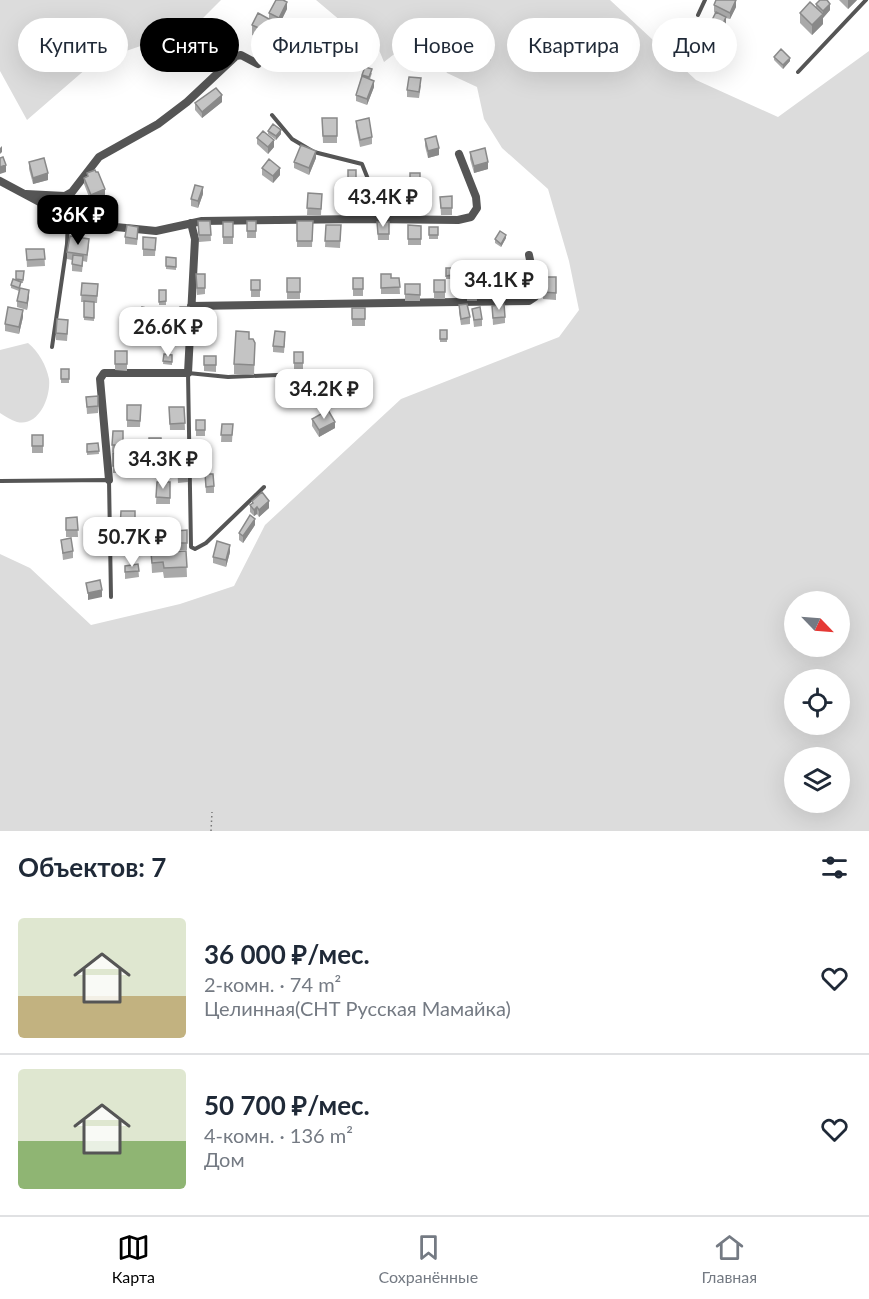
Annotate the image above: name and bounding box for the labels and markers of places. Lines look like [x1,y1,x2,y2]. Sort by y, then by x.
pin: 43.4K ₽ [328,177,438,228]
pin: 36K ₽ [36,195,120,246]
pin: 34.1K ₽ [444,260,554,311]
pin: 26.6K ₽ [113,307,223,358]
pin: 34.2K ₽ [269,369,379,420]
pin: 34.3K ₽ [108,439,218,490]
pin: 50.7K ₽ [77,517,187,568]

